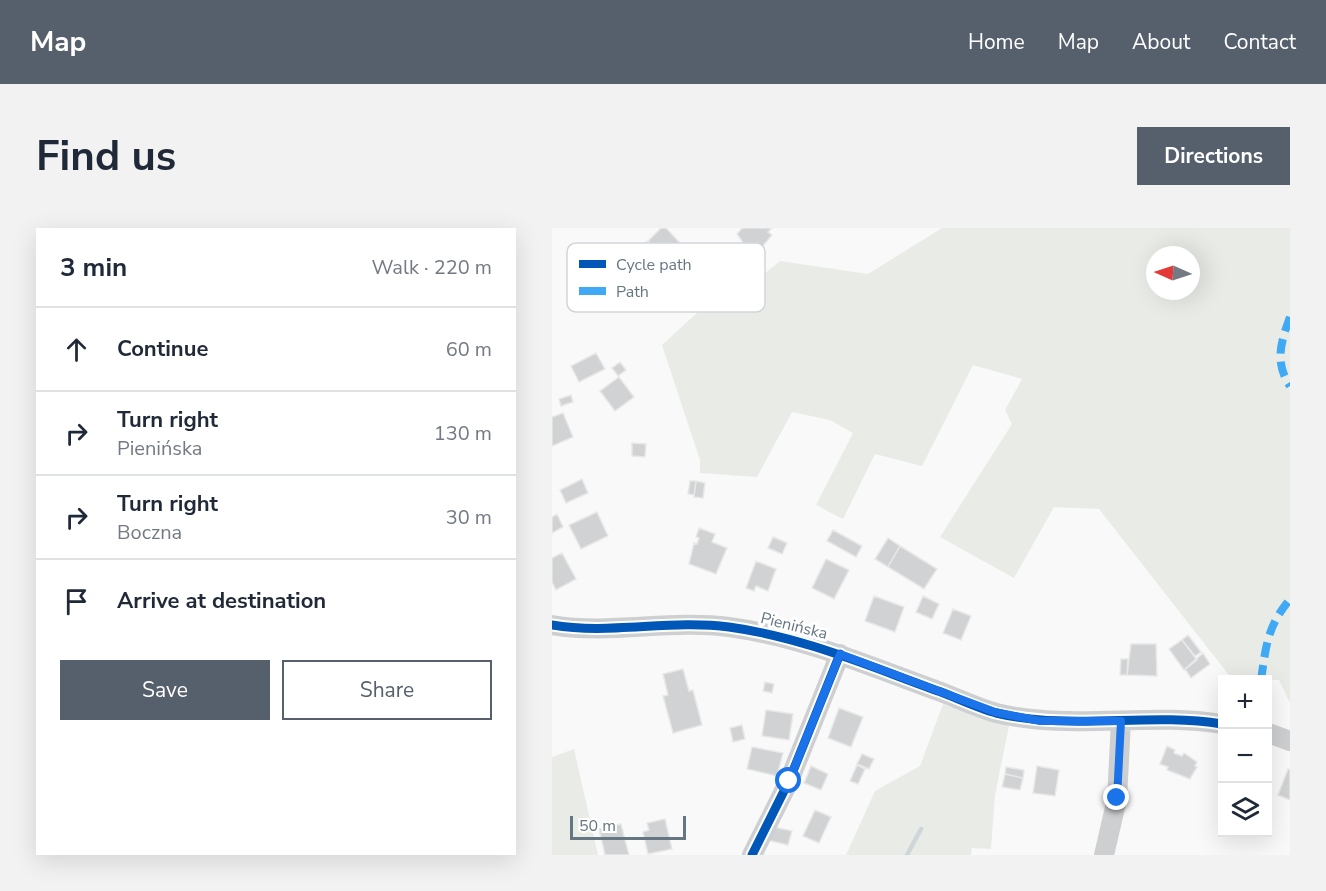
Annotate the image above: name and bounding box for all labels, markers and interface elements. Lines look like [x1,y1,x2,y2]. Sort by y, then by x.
text: Map [30,23,86,61]
text: Home [968,28,1025,56]
text: Map [1058,28,1099,56]
text: About [1132,28,1190,56]
text: Contact [1223,28,1296,56]
button: Directions [1137,127,1290,185]
text: Find us [36,128,176,185]
legend [567,243,765,312]
north arrow [1146,246,1200,300]
text: 3 min [60,250,127,285]
text: Walk · 220 m [372,254,492,281]
text: Cycle path [616,254,692,276]
text: Path [616,281,649,303]
icon: ahead [60,333,93,366]
text: Continue [117,334,208,364]
text: 60 m [446,336,492,363]
text: Turn right [117,405,218,435]
icon: right [60,417,93,450]
text: 130 m [434,420,492,447]
text: Pienińska [117,435,202,462]
text: Turn right [117,489,218,519]
icon: right [60,501,93,534]
text: 30 m [446,504,492,531]
text: Boczna [117,519,182,546]
icon: arrive [60,585,93,618]
text: Arrive at destination [117,586,326,616]
street label: Pienińska [758,607,830,645]
button: Save [60,660,270,720]
button: Share [282,660,492,720]
map controls [1218,675,1272,837]
button: + [1218,675,1272,729]
button: − [1218,729,1272,783]
route start [775,767,801,793]
button: layers [1218,783,1272,837]
route end [1103,784,1129,810]
scale bar [570,813,686,840]
text: 50 m [579,815,616,837]

